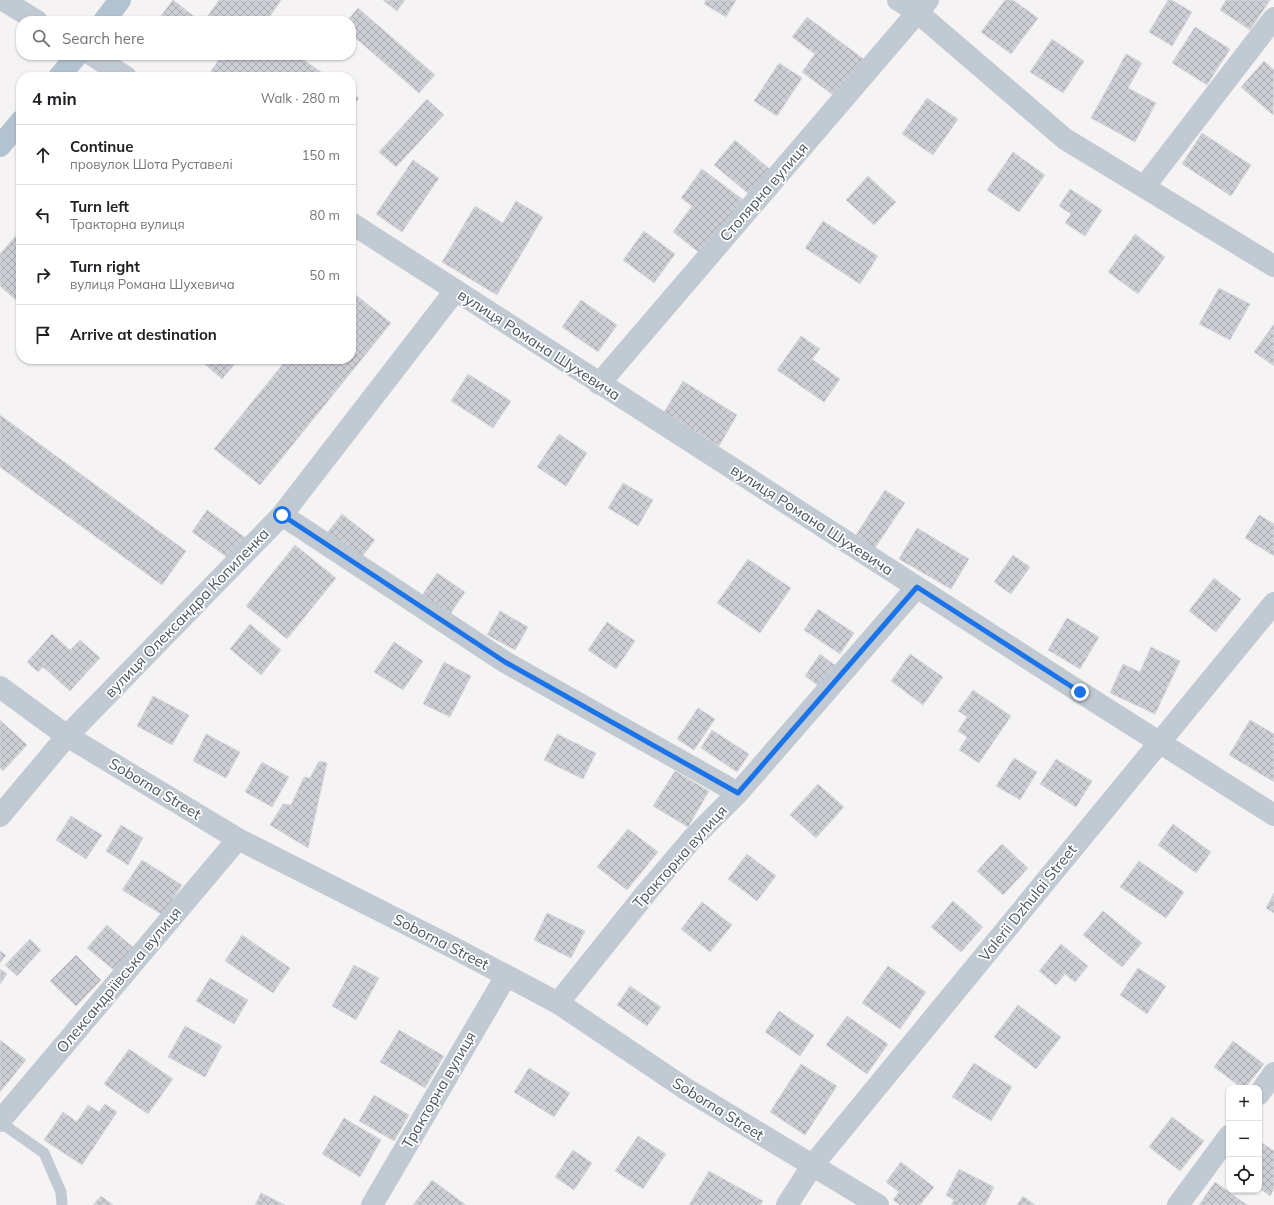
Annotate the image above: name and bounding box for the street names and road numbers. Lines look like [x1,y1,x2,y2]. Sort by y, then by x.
street label: Столярна вулиця [715,138,812,245]
street label: вулиця Романа Шухевича [454,285,624,404]
street label: вулиця Романа Шухевича [727,460,897,579]
street label: вулиця Олександра Копиленка [100,524,273,701]
street label: Soborna Street [106,754,205,824]
street label: Тракторна вулиця [628,801,731,912]
street label: Valerii Dzhulai Street [975,840,1081,965]
street label: Олександріївська вулиця [52,903,185,1056]
street label: Soborna Street [391,909,492,974]
street label: Тракторна вулиця [397,1028,480,1152]
street label: Soborna Street [669,1073,767,1144]

